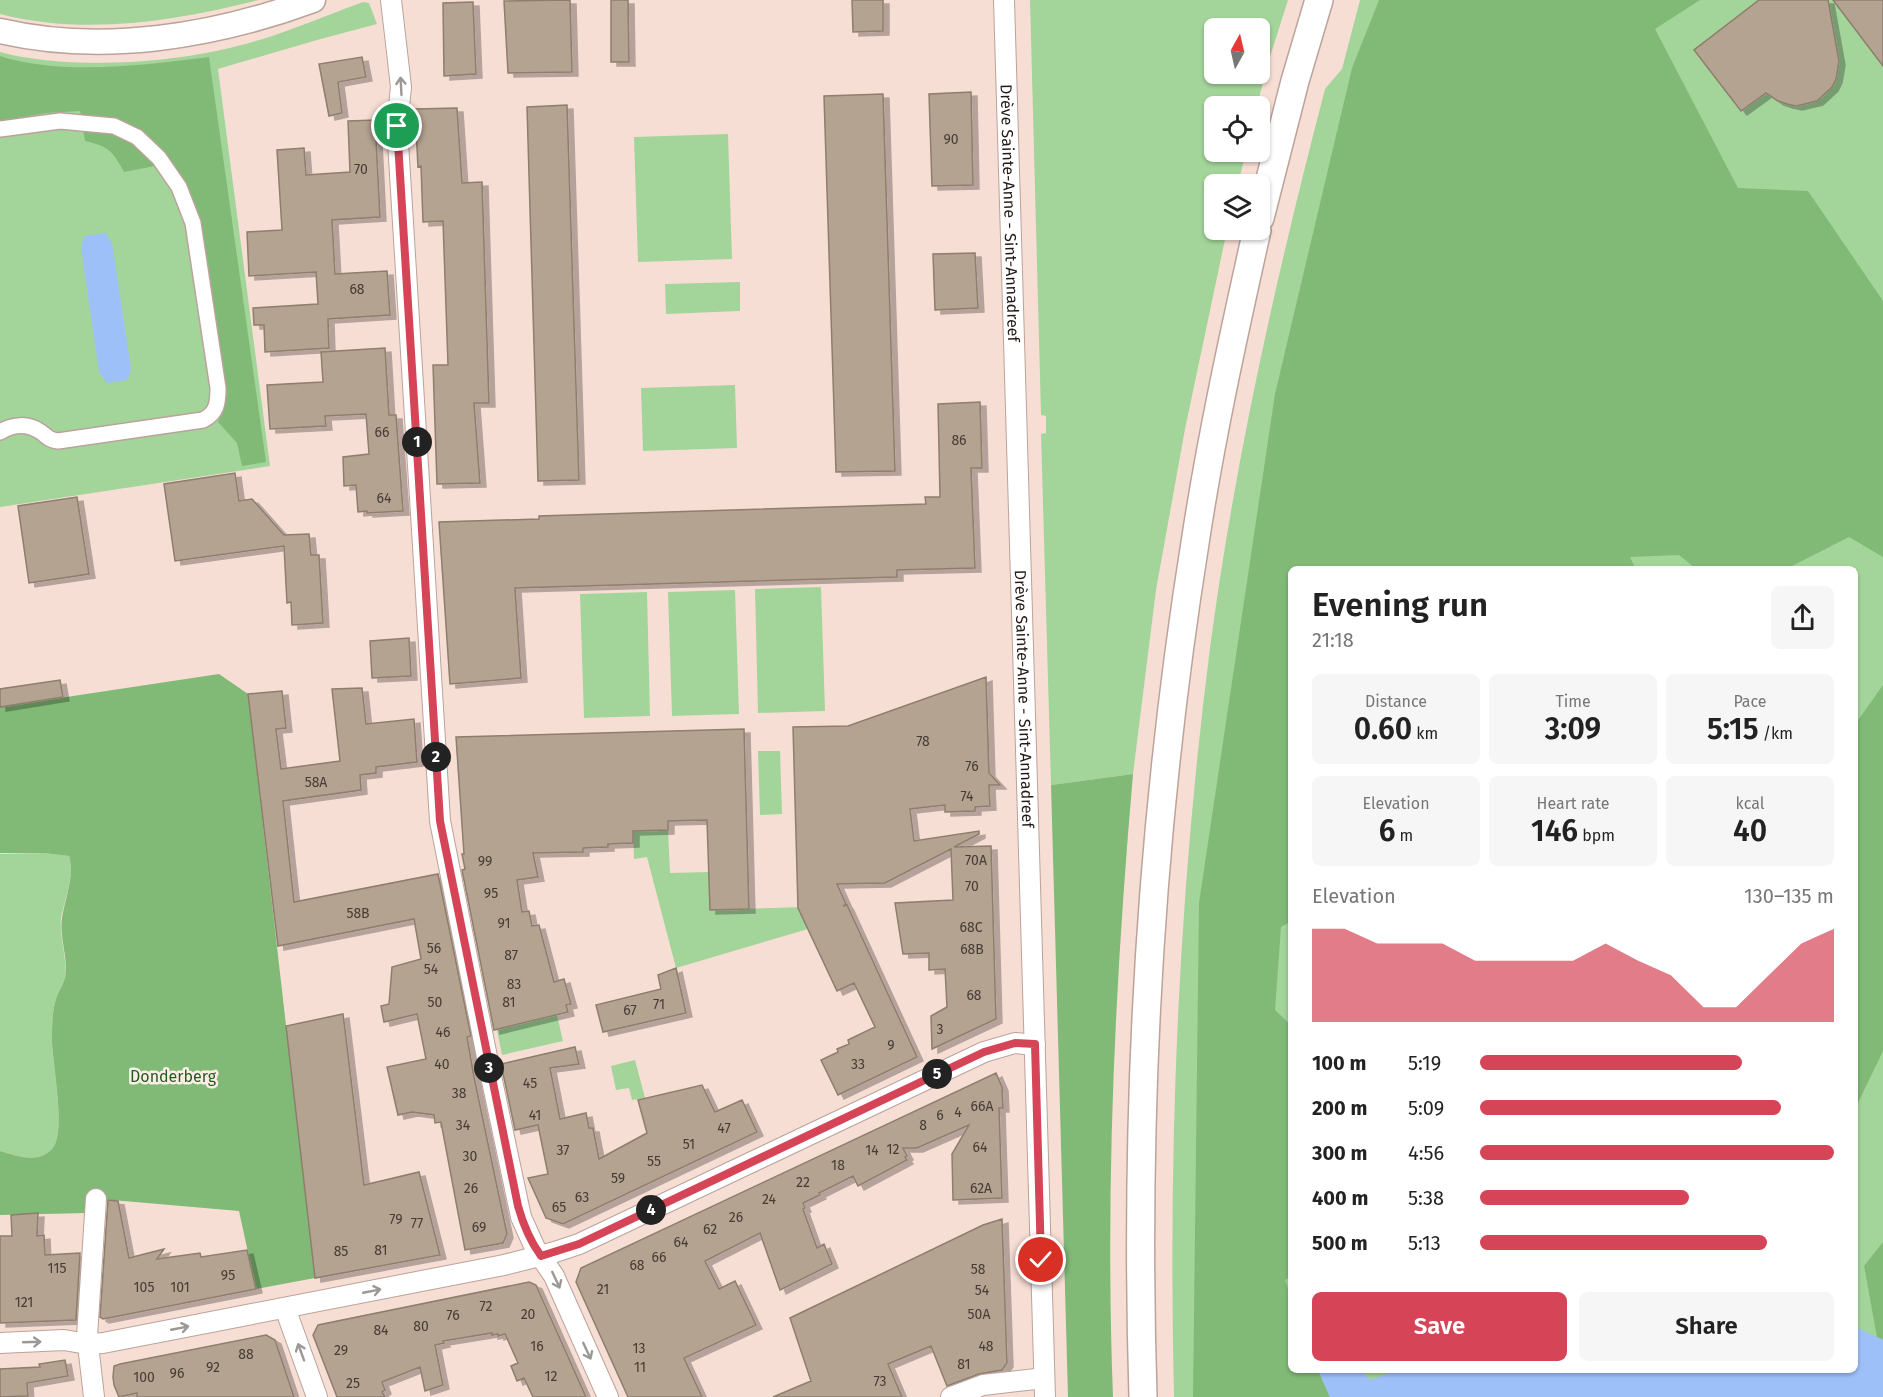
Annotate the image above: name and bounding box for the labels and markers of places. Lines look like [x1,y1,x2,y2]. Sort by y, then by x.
pin [371,100,422,151]
pin: 1 [402,427,432,457]
pin: 2 [421,742,451,772]
pin: 3 [474,1053,504,1083]
pin: 5 [922,1059,952,1089]
pin: 4 [636,1195,666,1225]
pin [1015,1234,1066,1285]

